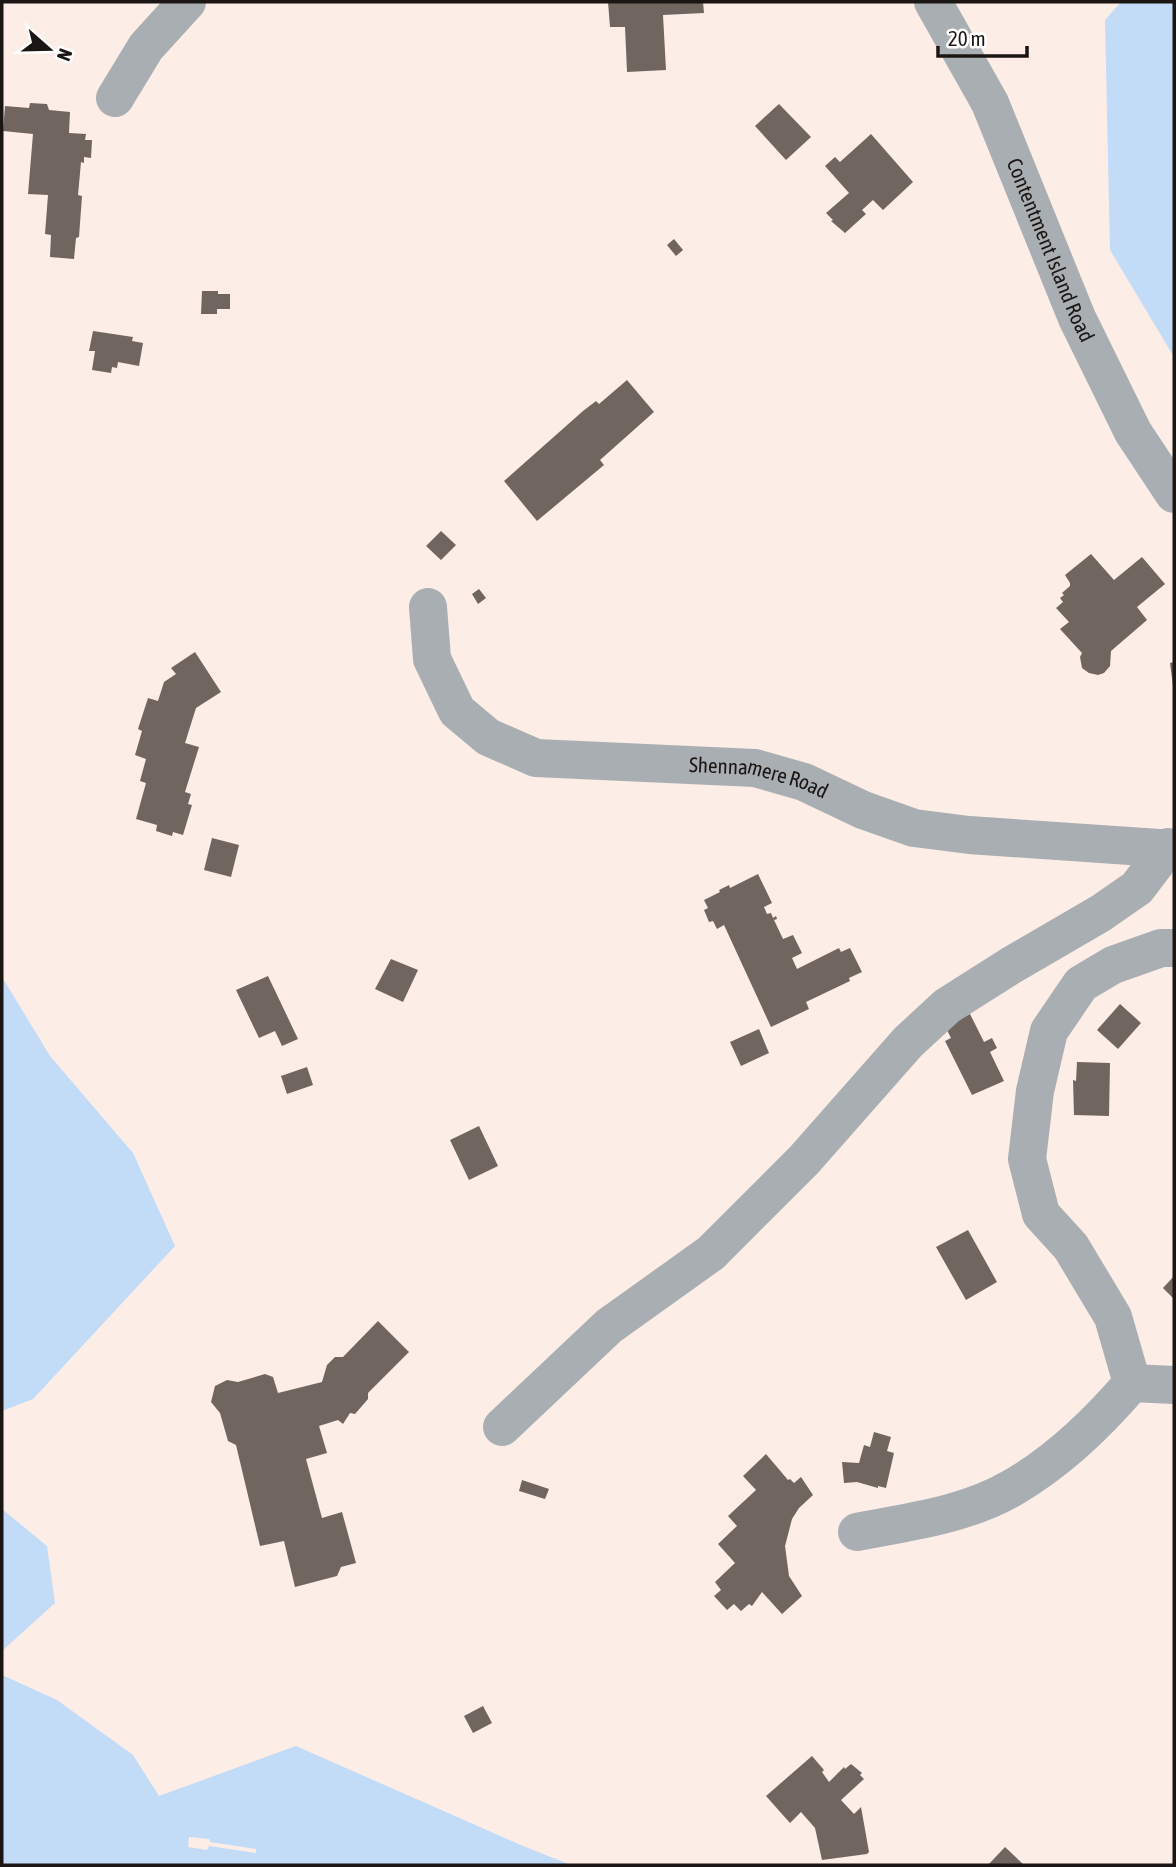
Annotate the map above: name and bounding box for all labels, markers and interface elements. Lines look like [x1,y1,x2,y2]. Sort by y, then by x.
north arrow [14,14,84,84]
scale bar [938,14,1027,58]
text: 20 m [948,26,986,50]
text: N [53,46,77,64]
street label: Contentment Island Road [1003,155,1100,345]
street label: Shennamere Road [689,752,832,803]

